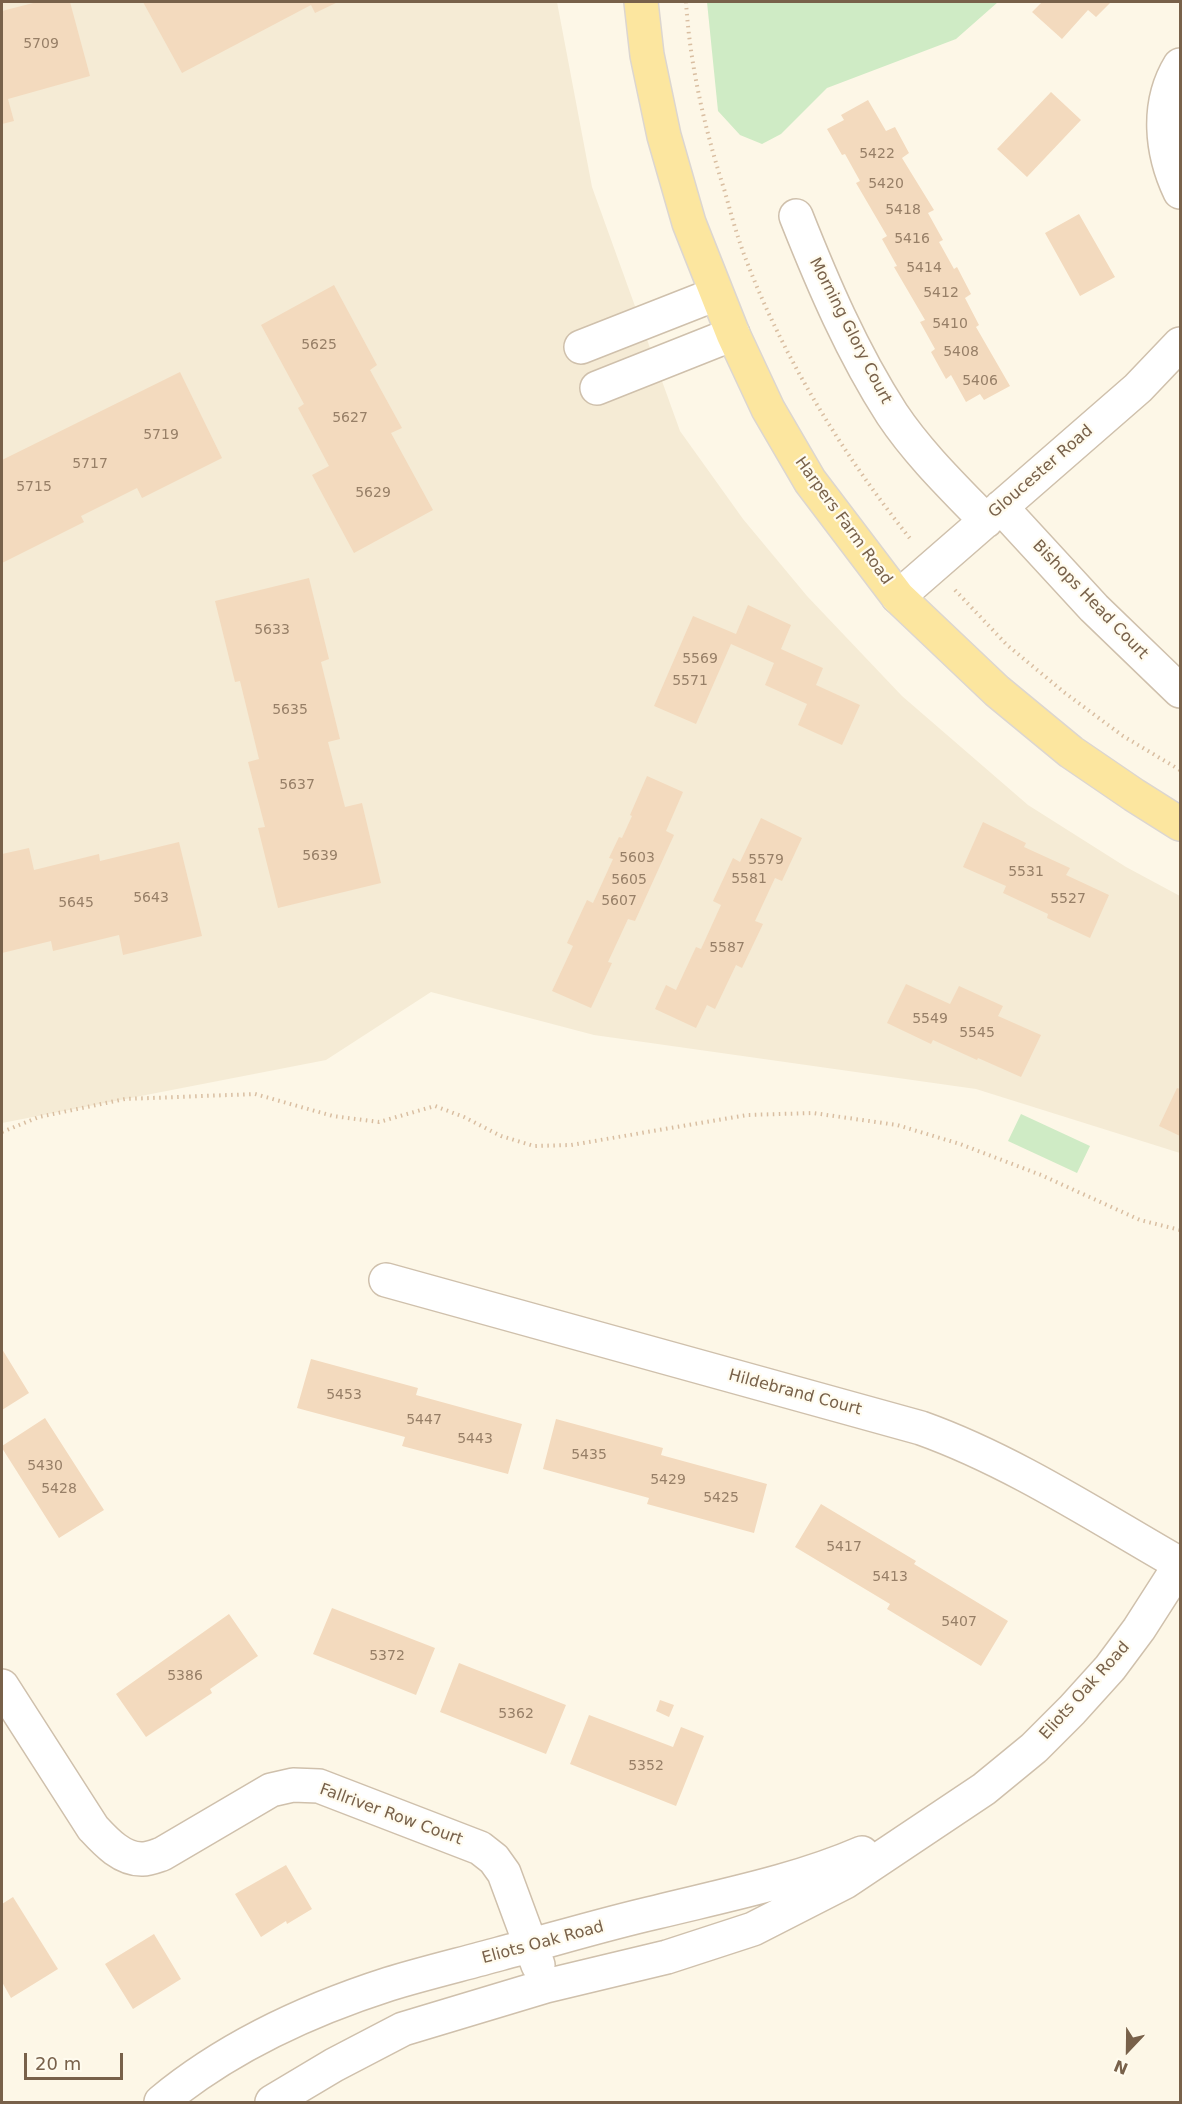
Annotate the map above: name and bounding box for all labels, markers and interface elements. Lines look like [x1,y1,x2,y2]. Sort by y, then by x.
house number: 5709 [23,36,59,52]
house number: 5422 [859,146,895,162]
house number: 5420 [868,176,904,192]
house number: 5418 [885,202,921,218]
house number: 5416 [894,231,930,247]
street label: Morning Glory Court [805,255,895,407]
house number: 5414 [906,260,942,276]
house number: 5412 [923,285,959,301]
house number: 5410 [932,316,968,332]
house number: 5625 [301,337,337,353]
house number: 5408 [943,344,979,360]
house number: 5406 [962,373,998,389]
house number: 5627 [332,410,368,426]
street label: Gloucester Road [985,422,1097,522]
house number: 5719 [143,427,179,443]
street label: Harpers Farm Road [790,453,896,589]
house number: 5717 [72,456,108,472]
house number: 5715 [16,479,52,495]
house number: 5629 [355,485,391,501]
street label: Bishops Head Court [1028,536,1152,664]
house number: 5633 [254,622,290,638]
house number: 5569 [682,651,718,667]
house number: 5571 [672,673,708,689]
house number: 5635 [272,702,308,718]
house number: 5637 [279,777,315,793]
house number: 5639 [302,848,338,864]
house number: 5603 [619,850,655,866]
house number: 5579 [748,852,784,868]
house number: 5531 [1008,864,1044,880]
house number: 5581 [731,871,767,887]
house number: 5605 [611,872,647,888]
house number: 5643 [133,890,169,906]
house number: 5527 [1050,891,1086,907]
house number: 5607 [601,893,637,909]
house number: 5645 [58,895,94,911]
house number: 5587 [709,940,745,956]
house number: 5549 [912,1011,948,1027]
house number: 5545 [959,1025,995,1041]
street label: Hildebrand Court [726,1366,864,1420]
house number: 5453 [326,1387,362,1403]
house number: 5447 [406,1412,442,1428]
house number: 5443 [457,1431,493,1447]
house number: 5435 [571,1447,607,1463]
house number: 5430 [27,1458,63,1474]
house number: 5429 [650,1472,686,1488]
house number: 5428 [41,1481,77,1497]
house number: 5425 [703,1490,739,1506]
house number: 5417 [826,1539,862,1555]
house number: 5413 [872,1569,908,1585]
house number: 5407 [941,1614,977,1630]
street label: Eliots Oak Road [1036,1638,1134,1744]
house number: 5372 [369,1648,405,1664]
house number: 5386 [167,1668,203,1684]
house number: 5362 [498,1706,534,1722]
house number: 5352 [628,1758,664,1774]
street label: Fallriver Row Court [317,1780,465,1850]
street label: Eliots Oak Road [480,1918,606,1968]
north arrow [1098,2020,1158,2080]
scale bar [27,2041,126,2079]
text: 20 m [35,2053,81,2074]
text: N [1111,2056,1131,2078]

